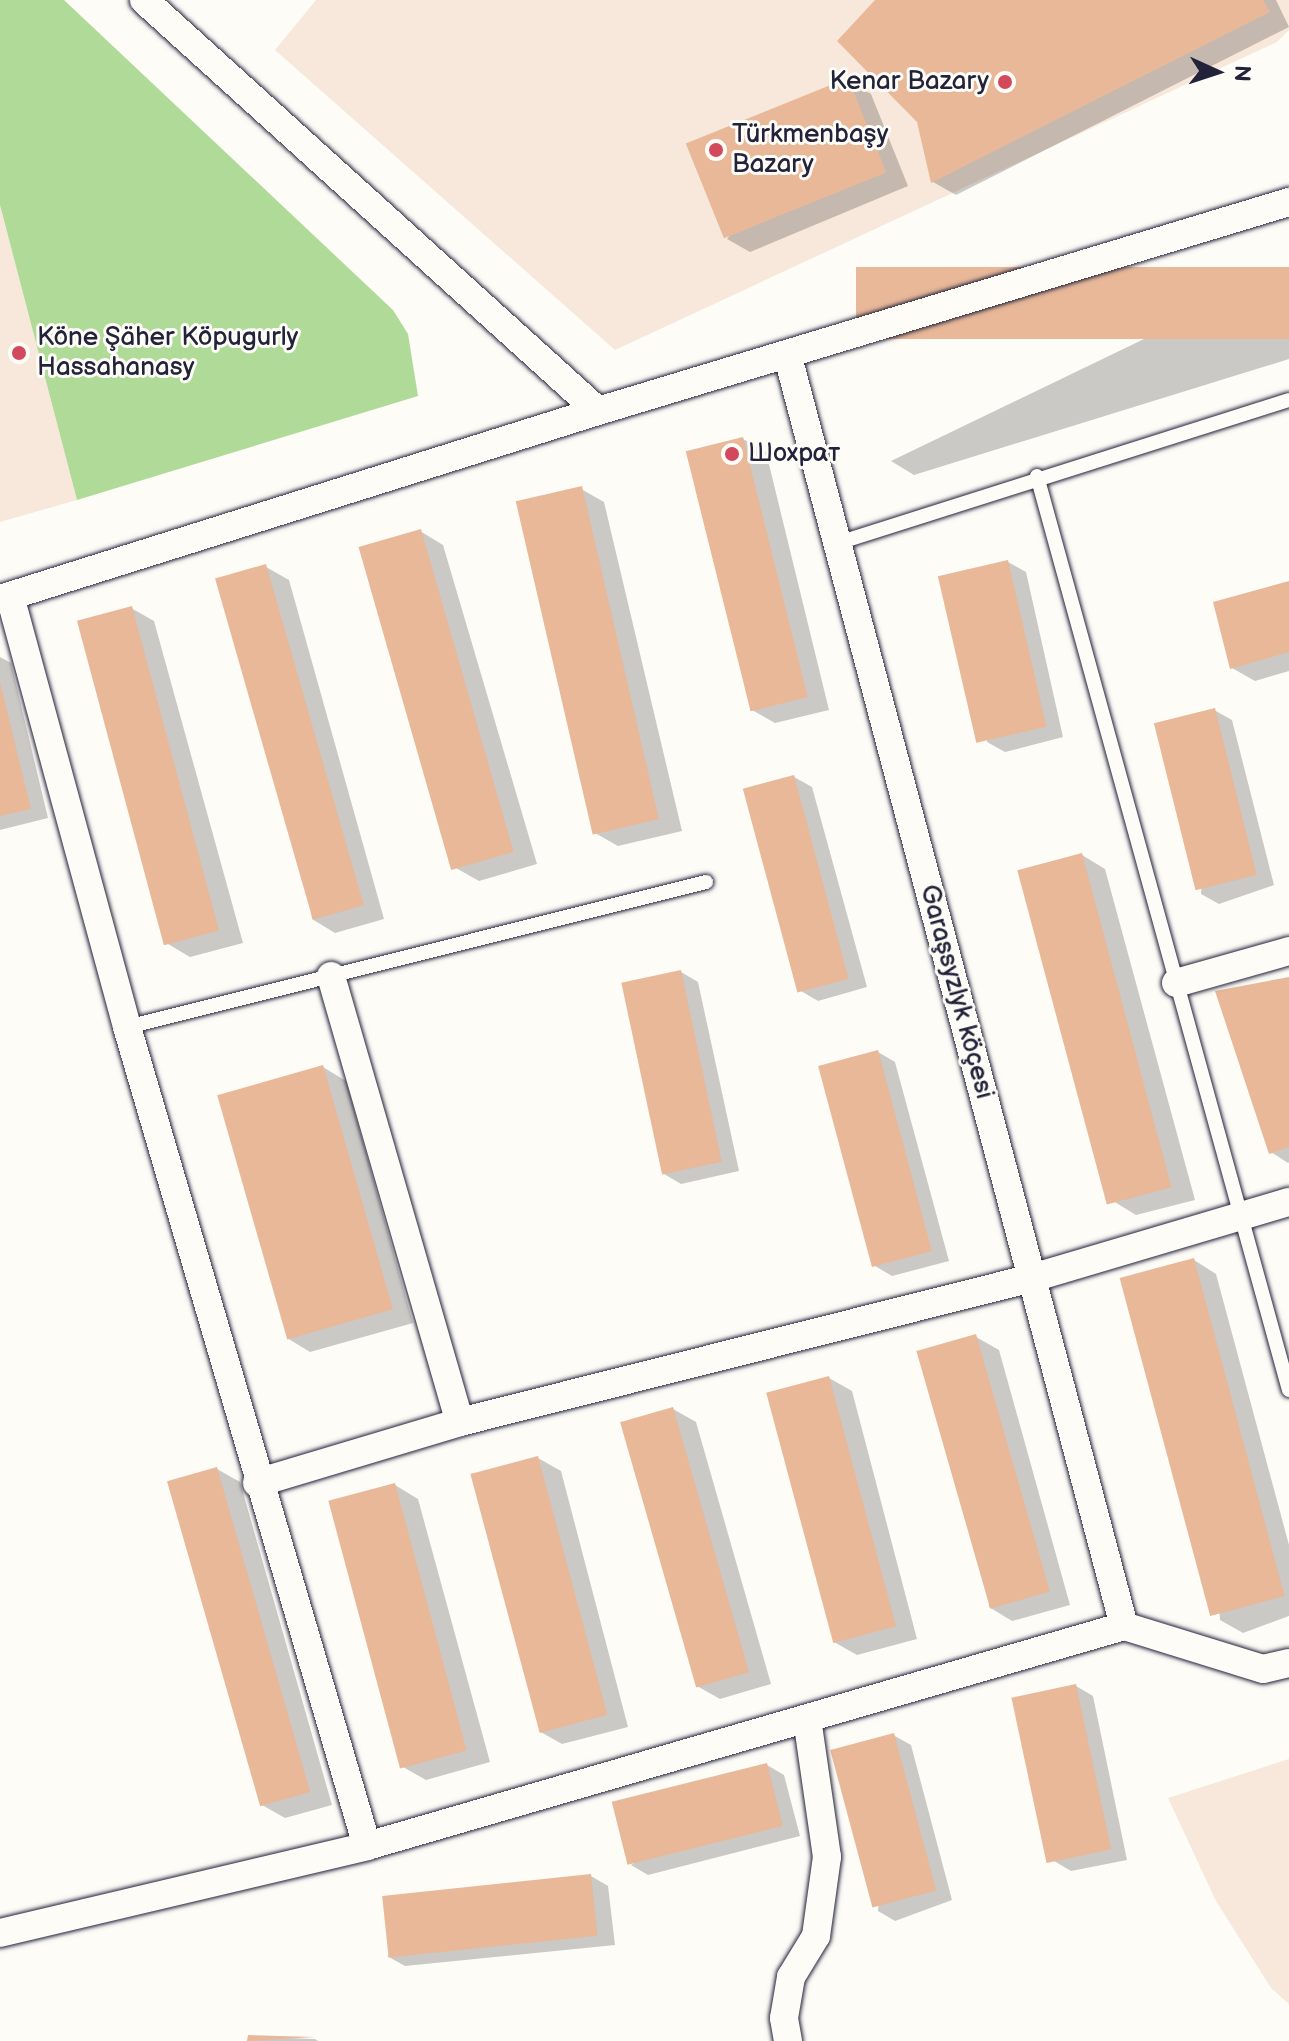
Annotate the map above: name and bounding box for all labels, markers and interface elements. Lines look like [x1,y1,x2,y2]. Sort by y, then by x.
north arrow [1177,32,1257,112]
text: N [1228,64,1255,82]
place label: Kenar Bazary [830,66,989,98]
marker: Kenar Bazary [996,73,1014,91]
place label: Türkmenbaşy Bazary [732,119,888,180]
marker: Türkmenbaşy Bazary [707,141,725,159]
place label: Köne Şäher Köpugurly Hassahanasy [37,322,299,384]
marker: Köne Şäher Köpugurly Hassahanasy [8,342,30,364]
place label: Шохрат [748,438,840,470]
marker: Шохрат [723,445,741,463]
street label: Garaşsyzlyk köçesi [912,882,1000,1102]

